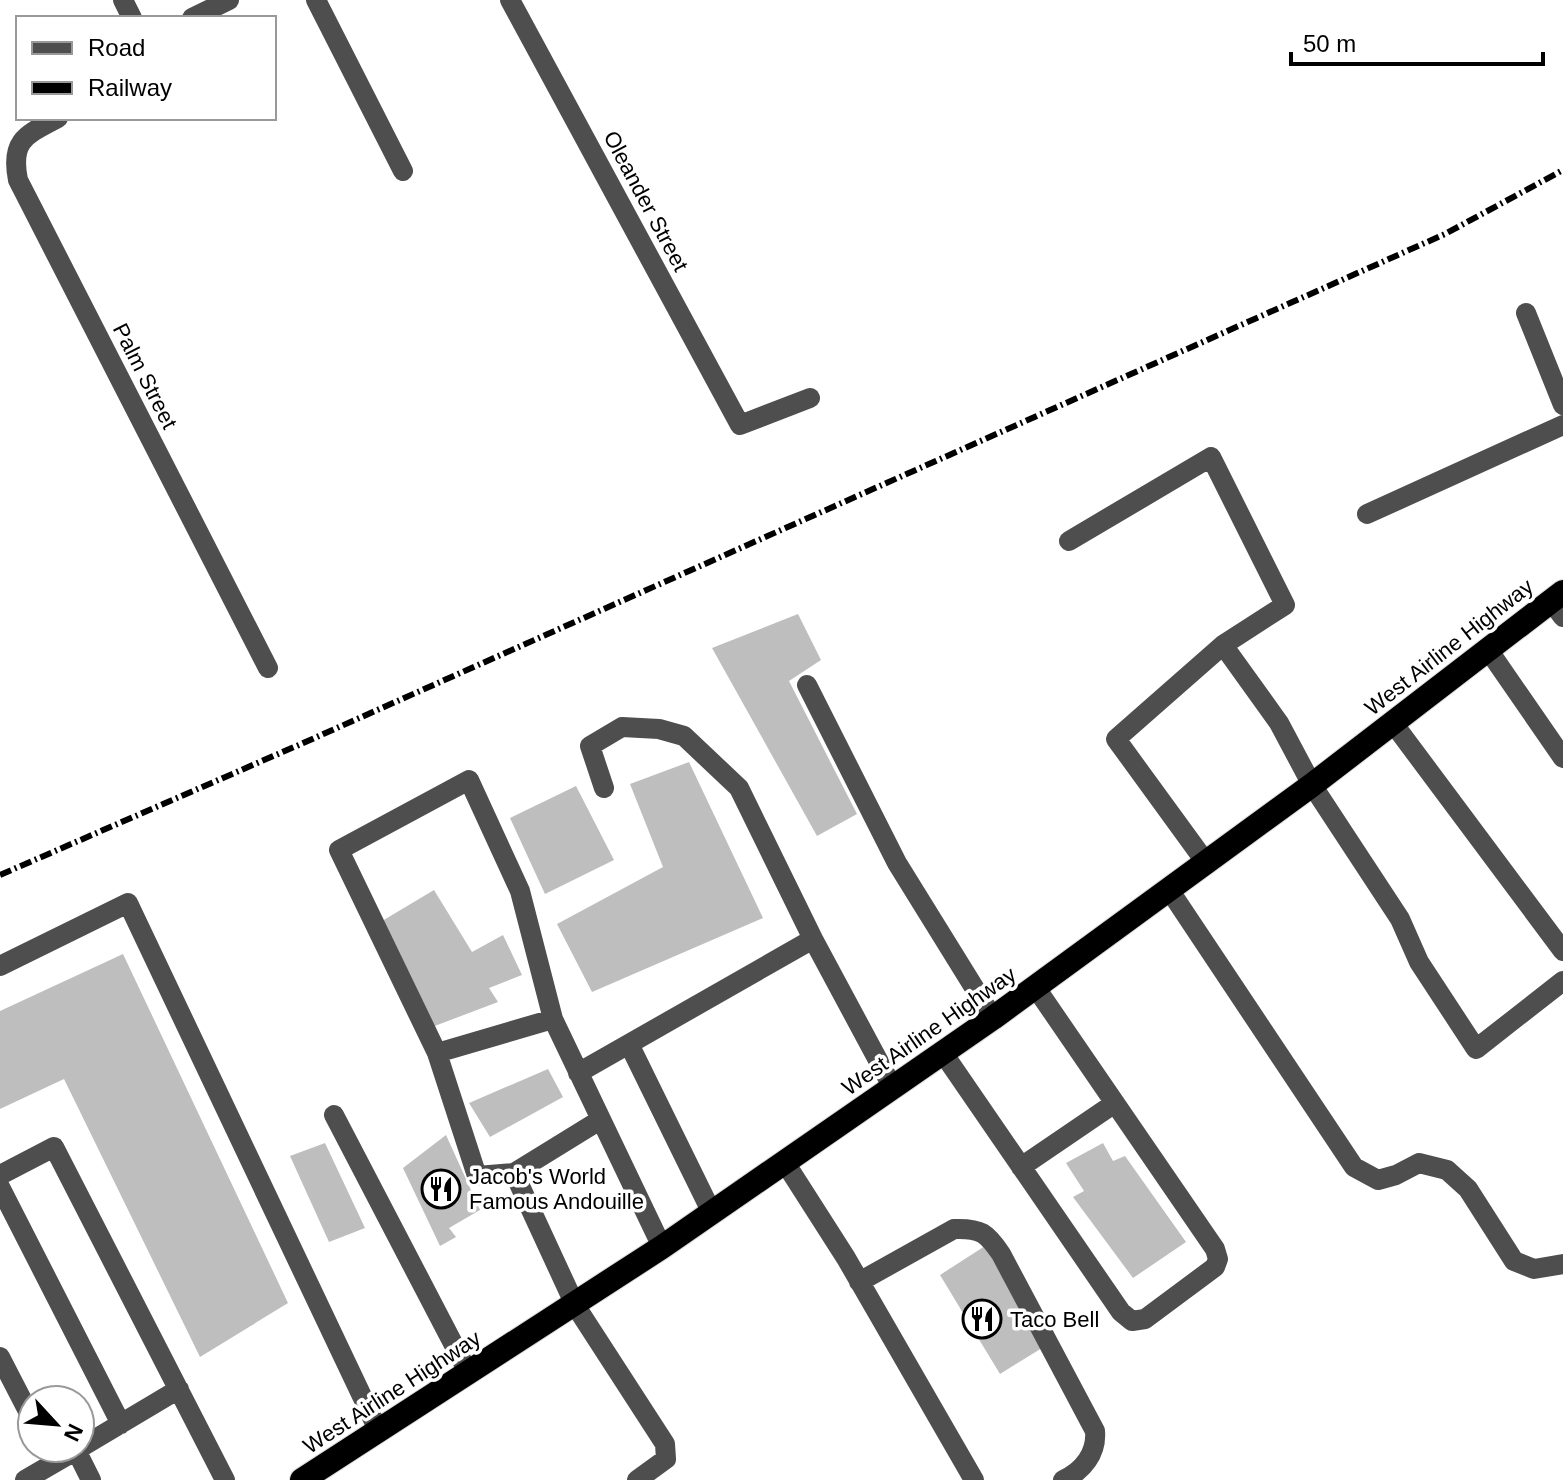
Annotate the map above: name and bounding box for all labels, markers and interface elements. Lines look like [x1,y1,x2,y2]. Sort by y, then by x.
legend [16,16,276,120]
scale bar [1291,16,1543,66]
text: 50 m [1303,30,1356,57]
text: Road [88,34,145,61]
text: Railway [88,74,172,101]
street label: Oleander Street [599,127,693,275]
street label: Palm Street [108,319,182,433]
street label: West Airline Highway [1360,574,1538,720]
street label: West Airline Highway [837,962,1021,1100]
place label: Jacob's World Famous Andouille [469,1164,644,1214]
restaurant icon: Jacob's World Famous Andouille [420,1168,462,1210]
restaurant icon: Taco Bell [961,1298,1003,1340]
place label: Taco Bell [1010,1307,1099,1332]
street label: West Airline Highway [299,1325,485,1459]
north arrow [16,1384,96,1464]
text: N [59,1420,88,1445]

